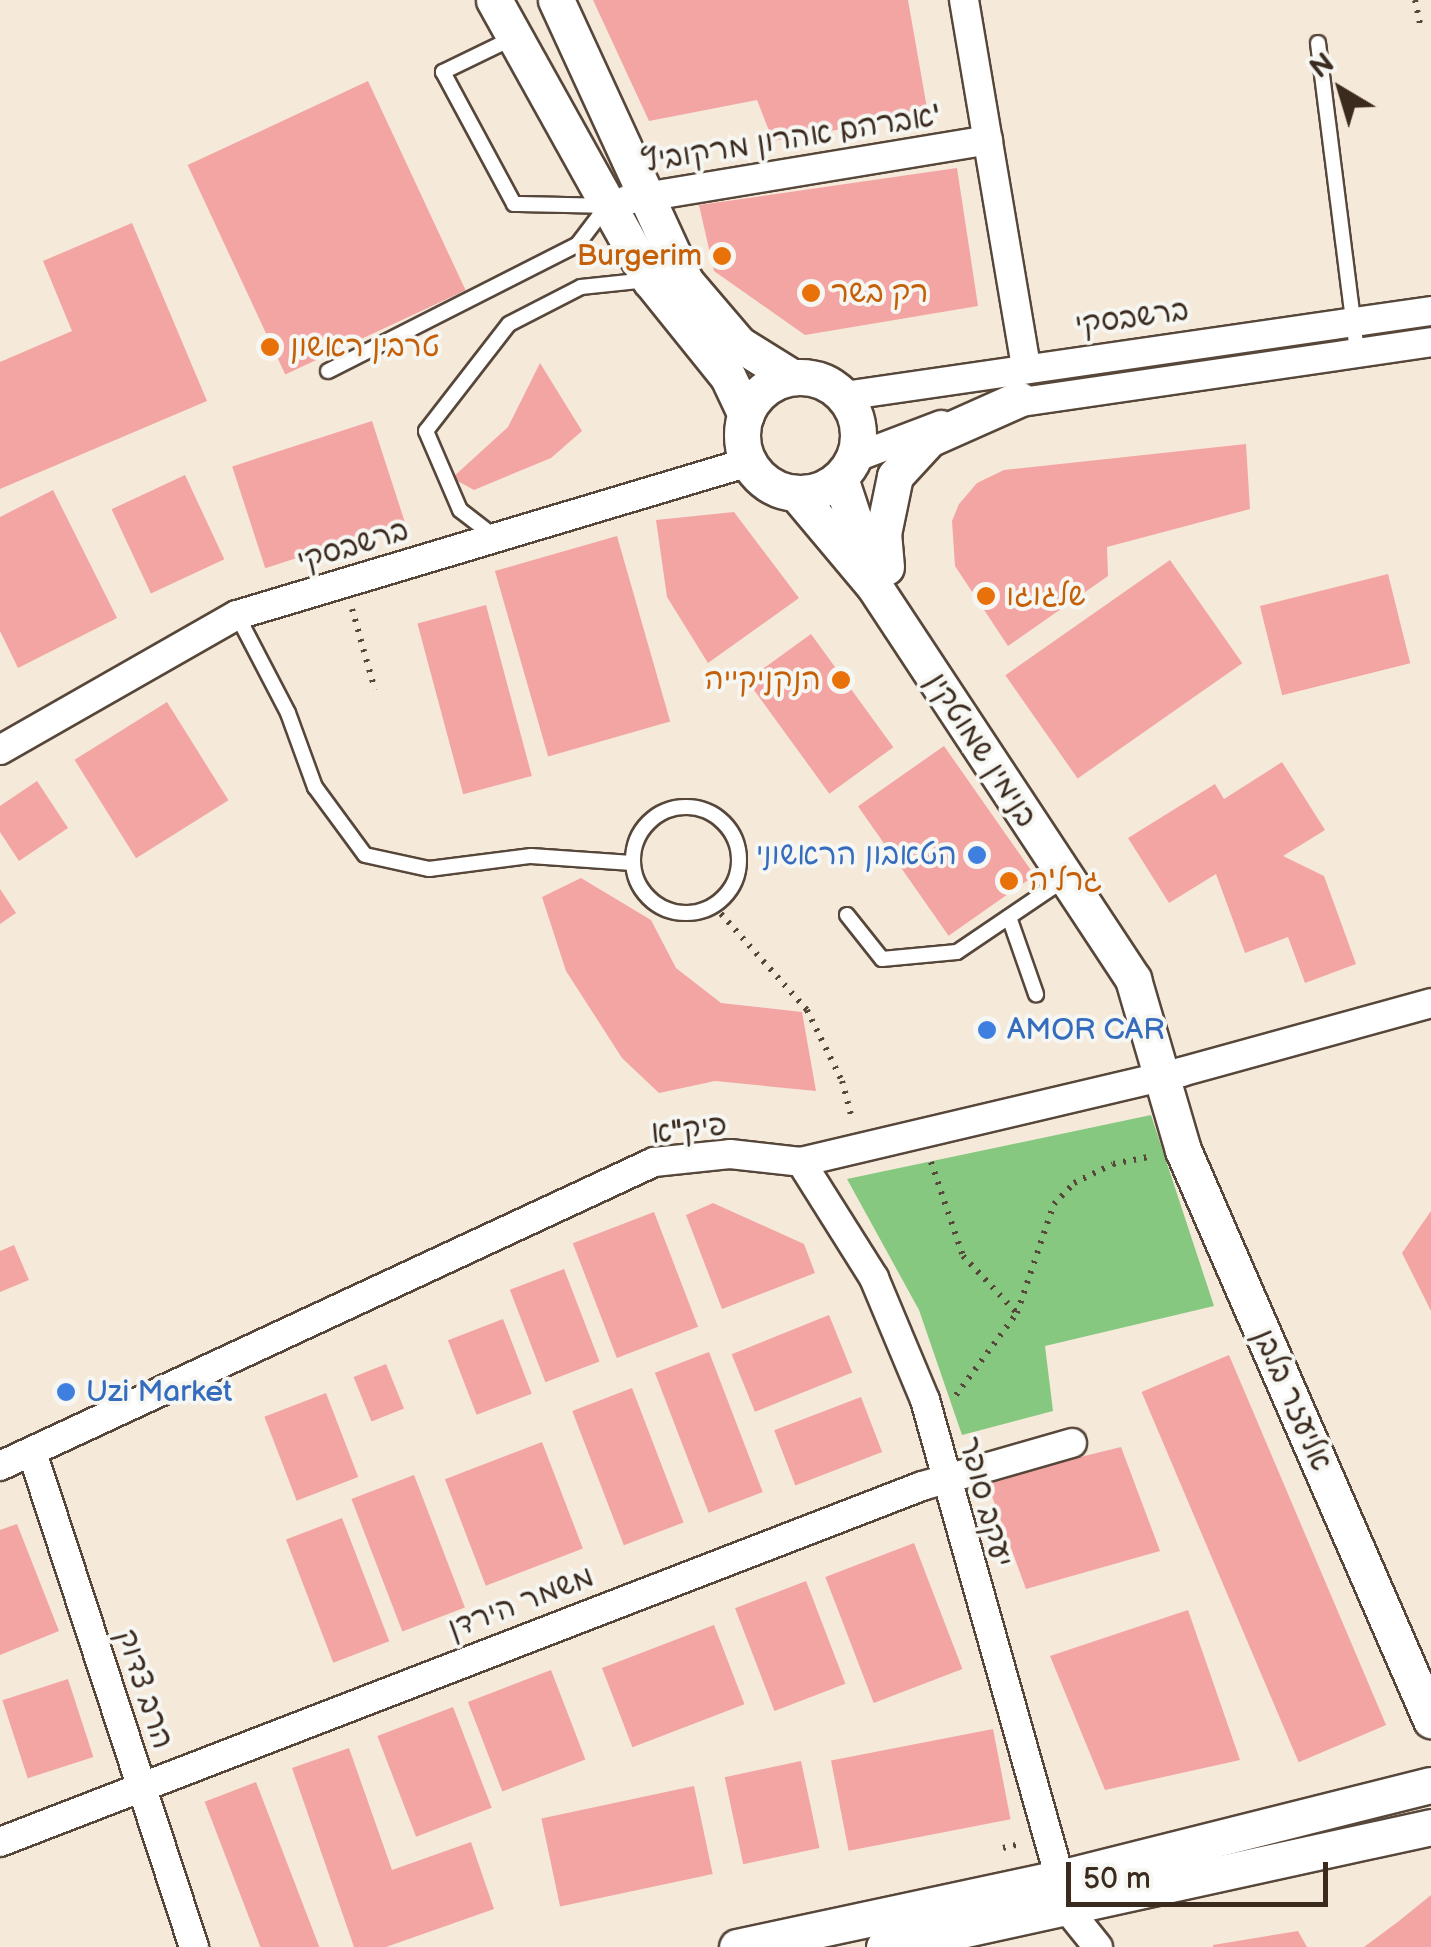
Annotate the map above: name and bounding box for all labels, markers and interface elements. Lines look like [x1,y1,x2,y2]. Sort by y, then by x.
north arrow [1291,40,1391,140]
text: N [1304,46,1341,85]
street label: אברהם אהרון מרקוביץ' [639,98,943,180]
place label: Burgerim [577,238,702,274]
marker: Burgerim [711,245,733,267]
place label: רק בשר [831,275,928,311]
marker: רק בשר [800,282,822,304]
street label: ברשבסקי [1073,292,1191,344]
place label: טרבין ראשון [290,329,440,365]
marker: טרבין ראשון [259,336,281,358]
street label: ברשבסקי [293,512,413,580]
place label: שלגוגו [1006,578,1086,614]
marker: שלגוגו [975,585,997,607]
place label: הנקניקייה [704,662,821,698]
street label: בנימין שמוטקין [918,666,1044,834]
marker: הנקניקייה [830,669,852,691]
place label: הטאבון הראשוני [756,837,957,873]
marker: הטאבון הראשוני [966,844,988,866]
place label: גרל'ה [1029,863,1102,899]
marker: גרל'ה [998,870,1020,892]
place label: AMOR CAR [1007,1012,1164,1048]
marker: AMOR CAR [976,1019,998,1041]
street label: פיק"א [649,1108,729,1152]
street label: אליעזר בלבן [1245,1323,1339,1477]
place label: Uzi Market [86,1374,232,1410]
marker: Uzi Market [55,1381,77,1403]
street label: יעקב סופר [950,1433,1020,1571]
street label: משמר הירדן [443,1559,599,1647]
street label: הרב צדוק [108,1625,180,1753]
scale bar [1071,1842,1334,1904]
text: 50 m [1083,1861,1151,1897]

